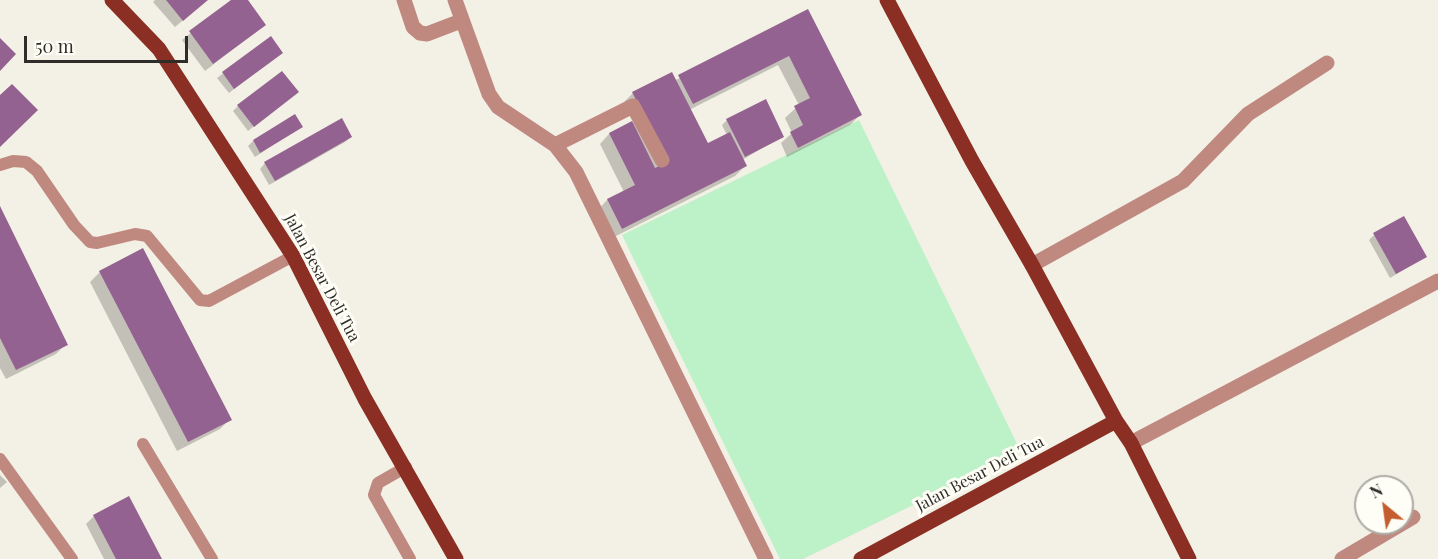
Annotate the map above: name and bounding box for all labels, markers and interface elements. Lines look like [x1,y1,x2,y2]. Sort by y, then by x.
scale bar [27,24,190,62]
text: 50 m [35,34,74,58]
street label: Jalan Besar Deli Tua [280,211,364,345]
street label: Jalan Besar Deli Tua [913,432,1047,516]
north arrow [1354,475,1414,535]
text: N [1366,479,1386,503]

